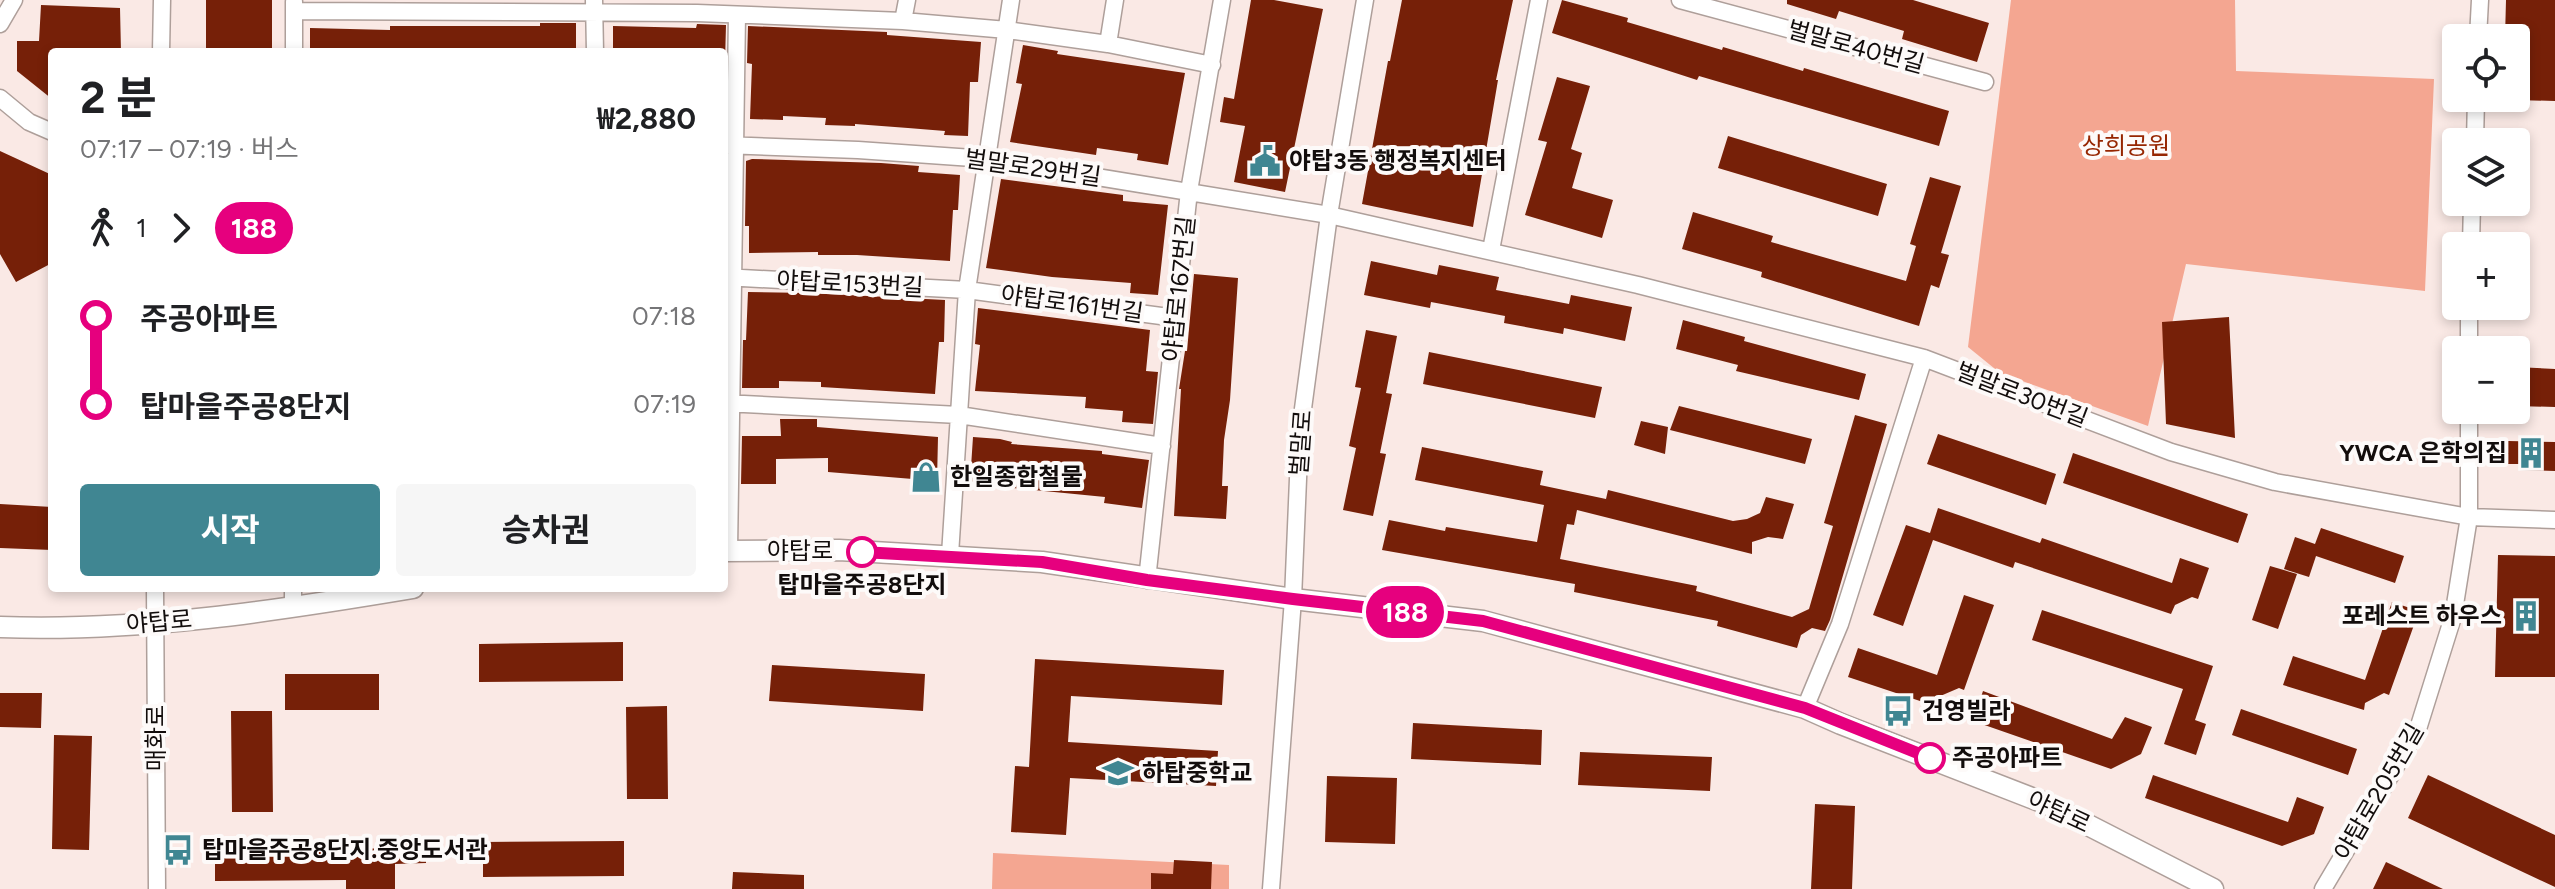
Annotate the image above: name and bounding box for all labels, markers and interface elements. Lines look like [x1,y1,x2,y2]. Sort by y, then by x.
street label: 벌말로40번길 [1784,14,1928,79]
map controls [2442,24,2530,424]
button: locate [2442,24,2530,112]
text: 2 분 [80,71,156,124]
text: ₩2,880 [597,100,696,137]
button: layers [2442,128,2530,216]
park label: 상희공원 [2082,131,2170,160]
text: 07:17 – 07:19 · 버스 [80,133,299,165]
street label: 벌말로29번길 [963,144,1103,191]
public building icon: 야탑3동 행정복지센터 [1248,144,1282,178]
place label: 야탑3동 행정복지센터 [1289,146,1507,175]
icon: walk [80,206,124,250]
icon: forward [159,206,203,250]
text: 188 [231,211,277,245]
text: 1 [136,212,147,244]
street label: 야탑로167번길 [1156,214,1201,363]
button: + [2442,232,2530,320]
street label: 야탑로153번길 [776,265,924,302]
street label: 야탑로161번길 [999,279,1145,328]
text: 주공아파트 [140,300,278,337]
text: 07:18 [632,300,696,332]
button: − [2442,336,2530,424]
street label: 벌말로30번길 [1952,356,2092,433]
text: 탑마을주공8단지 [140,388,352,425]
text: 07:19 [633,388,696,420]
street label: 벌말로 [1284,409,1317,477]
building icon: YWCA 은학의집 [2514,436,2548,470]
place label: YWCA 은학의집 [2339,438,2507,467]
shop icon: 한일종합철물 [909,460,943,494]
place label: 한일종합철물 [950,462,1082,491]
button: 시작 [80,484,380,576]
button: 승차권 [396,484,696,576]
street label: 야탑로 [767,536,833,565]
marker: 탑마을주공8단지 [847,537,877,567]
place label: 탑마을주공8단지 [777,570,947,599]
line badge: 188 [1359,586,1451,638]
text: 188 [1382,595,1428,629]
building icon: 포레스트 하우스 [2509,599,2543,633]
place label: 포레스트 하우스 [2342,601,2502,630]
street label: 야탑로 [125,604,193,639]
bus stop icon: 건영빌라 [1881,694,1915,728]
place label: 건영빌라 [1922,696,2010,725]
street label: 매화로 [141,705,170,771]
street label: 야탑로205번길 [2328,718,2429,865]
marker: 주공아파트 [1915,743,1945,773]
place label: 주공아파트 [1952,743,2062,772]
school or university icon: 하탑중학교 [1101,756,1135,790]
place label: 하탑중학교 [1142,758,1252,787]
street label: 야탑로 [2023,784,2095,839]
bus stop icon: 탑마을주공8단지.중앙도서관 [161,833,195,867]
place label: 탑마을주공8단지.중앙도서관 [202,835,488,864]

